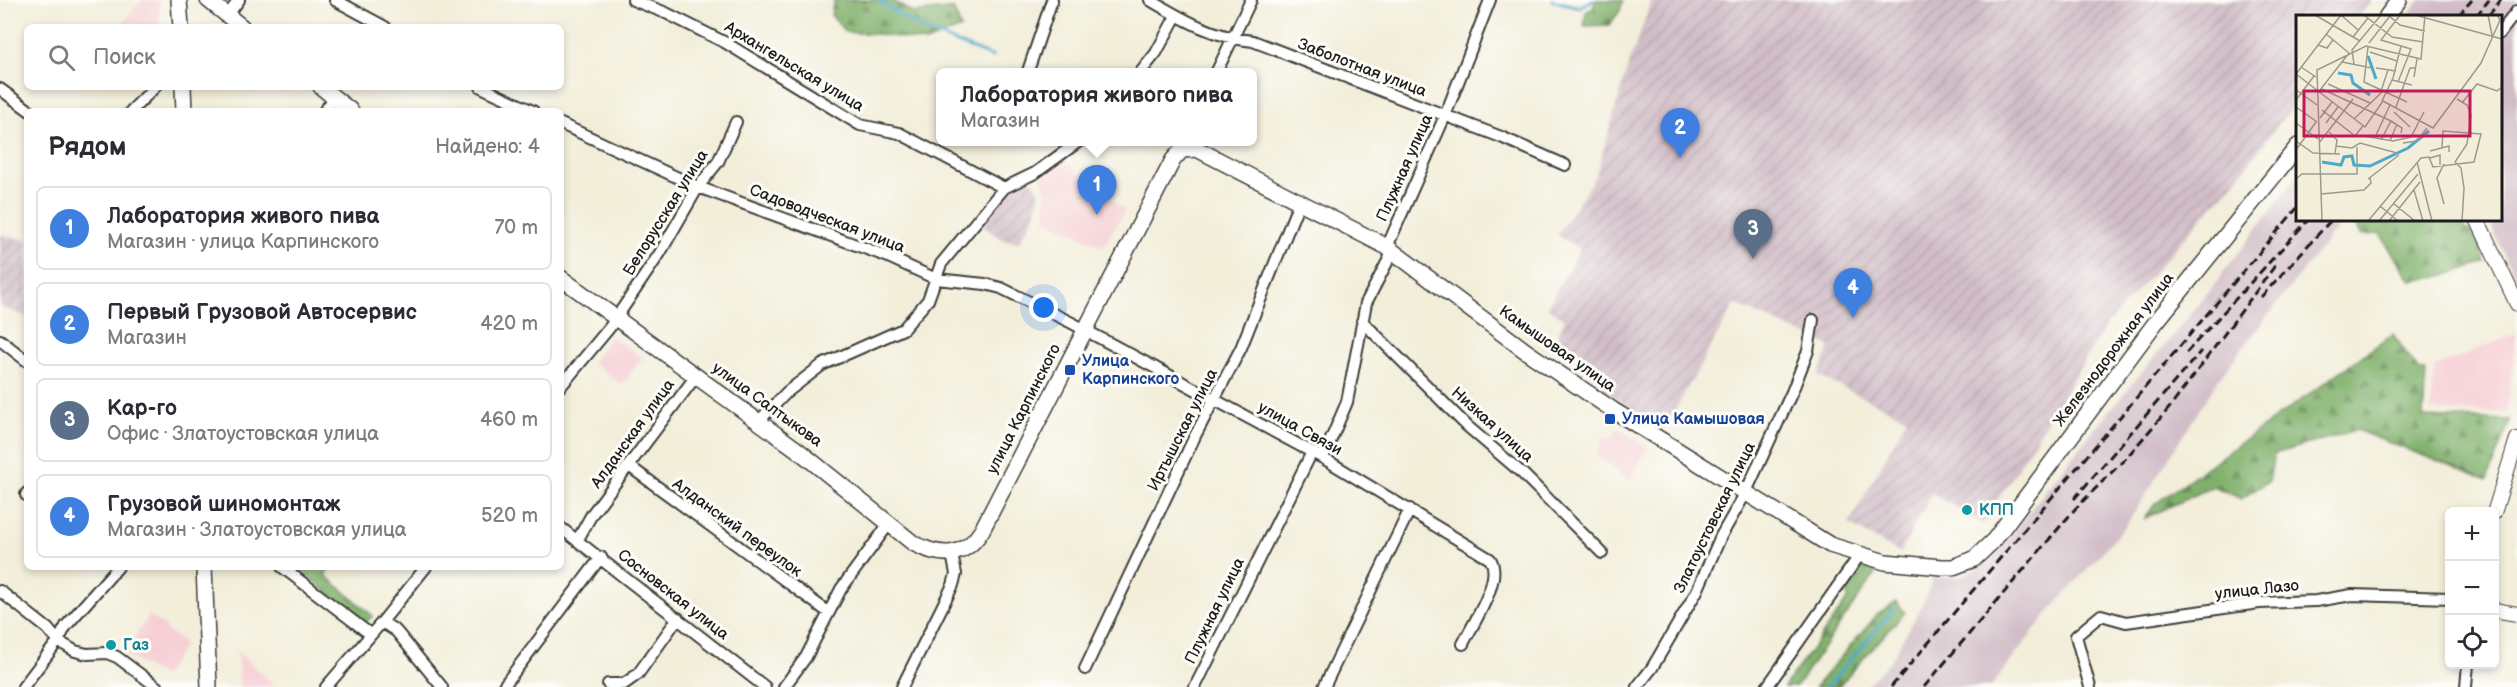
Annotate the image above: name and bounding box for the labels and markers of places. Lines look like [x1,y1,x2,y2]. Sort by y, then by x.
pin: 2 [1660,108,1700,158]
pin: 1 [1078,166,1116,215]
pin: 3 [1734,210,1772,259]
pin: 4 [1834,268,1872,318]
place label: Улица Карпинского [1082,352,1180,389]
marker: Улица Карпинского [1063,363,1077,377]
place label: Улица Камышовая [1622,410,1765,429]
marker: Улица Камышовая [1603,412,1617,426]
place label: КПП [1979,501,2014,520]
marker: КПП [1960,503,1974,517]
place label: Газ [123,636,149,655]
marker: Газ [104,638,118,652]

